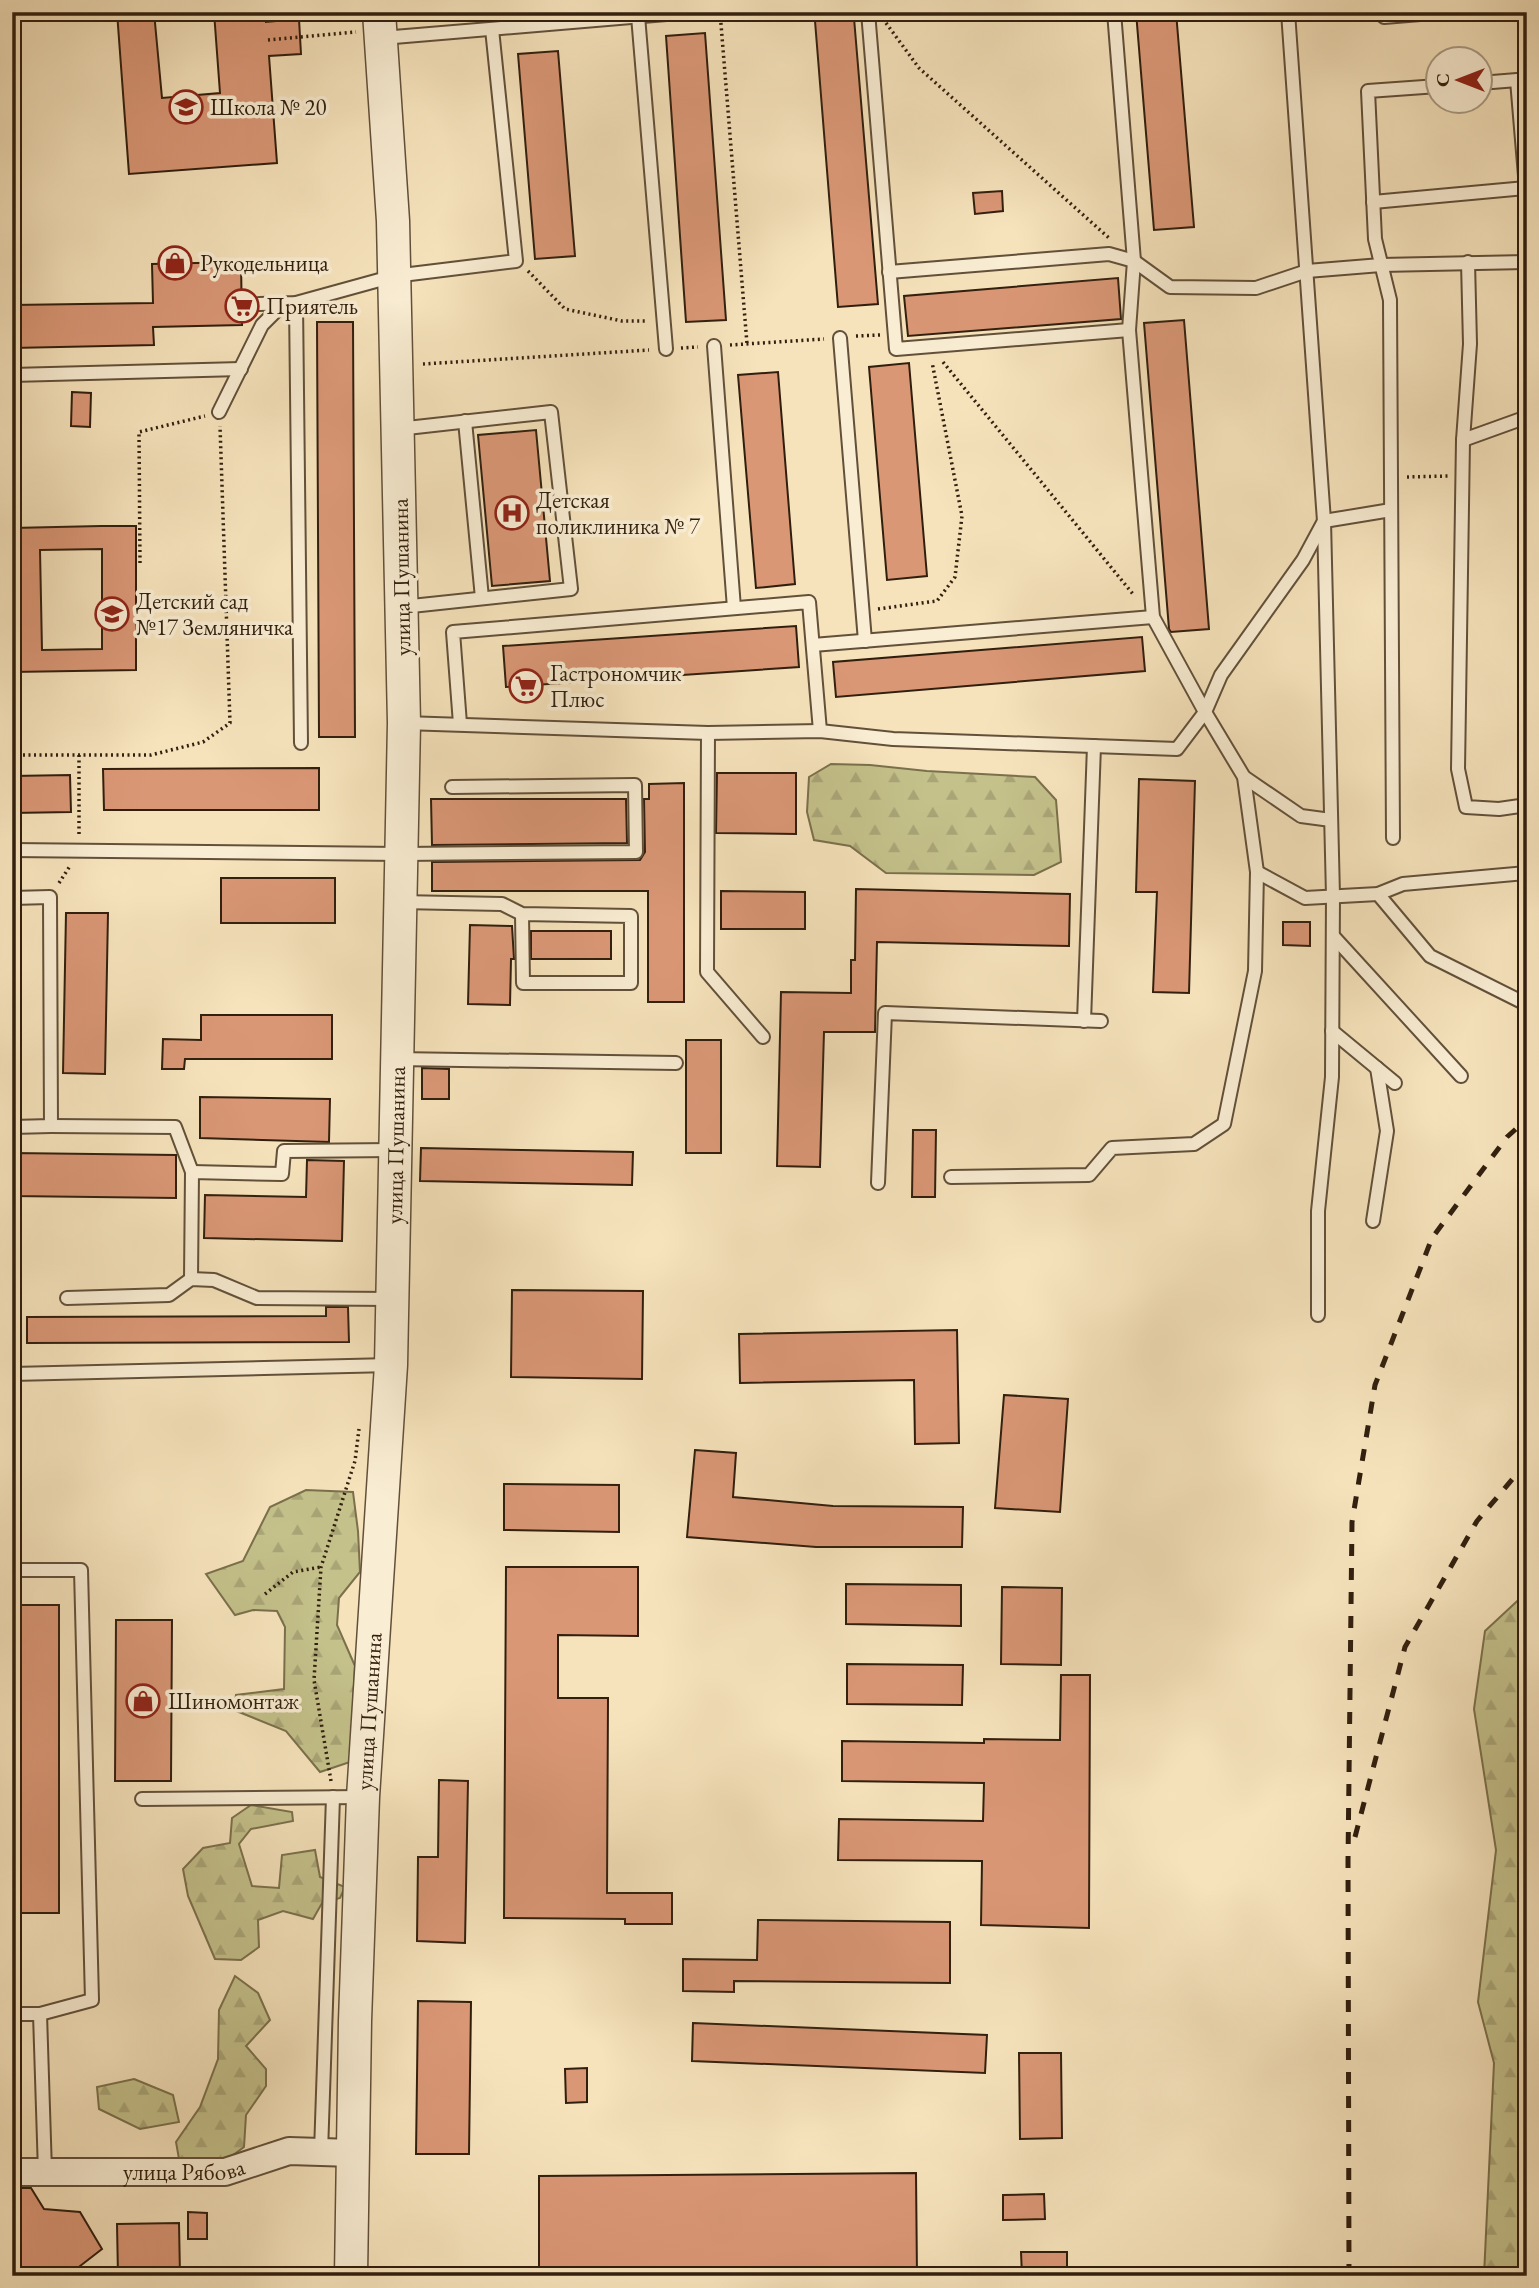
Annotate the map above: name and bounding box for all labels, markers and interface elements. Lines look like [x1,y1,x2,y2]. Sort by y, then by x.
north arrow [1424,46,1494,116]
text: С [1430,73,1455,87]
school or university icon: Школа № 20 [167,88,205,126]
place label: Школа № 20 [210,92,327,122]
shop icon: Рукодельница [156,244,194,282]
place label: Рукодельница [200,248,330,278]
supermarket icon: Приятель [223,287,261,325]
place label: Приятель [266,291,358,321]
place label: Детская поликлиника № 7 [536,485,701,541]
hospital icon: Детская поликлиника № 7 [493,494,531,532]
street label: улица Пушанина [385,497,417,656]
place label: Детский сад №17 Земляничка [136,586,294,642]
school or university icon: Детский сад №17 Земляничка [93,595,131,633]
place label: Гастрономчик Плюс [550,658,682,714]
supermarket icon: Гастрономчик Плюс [507,667,545,705]
street label: улица Пушанина [379,1065,412,1224]
street label: улица Пушанина [348,1631,389,1791]
shop icon: Шиномонтаж [124,1682,162,1720]
place label: Шиномонтаж [168,1686,299,1716]
street label: улица Рябова [123,2151,249,2187]

